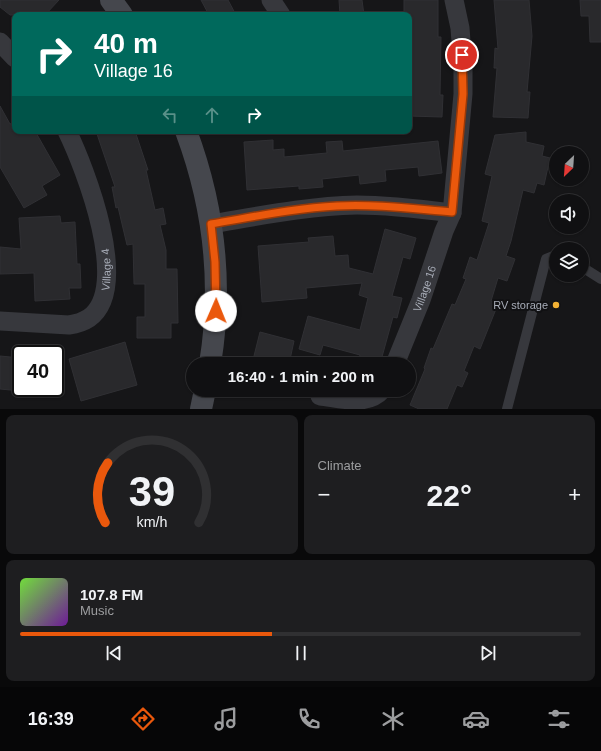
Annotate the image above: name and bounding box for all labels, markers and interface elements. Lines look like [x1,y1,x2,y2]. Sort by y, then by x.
icon: right [28,28,80,80]
text: 40 m [94,28,158,59]
pin [445,38,479,72]
icon: arrive [451,44,473,66]
text: Village 16 [94,61,173,81]
icon: left [159,104,181,126]
icon: ahead [201,104,223,126]
icon: right [243,104,265,126]
north arrow [549,146,589,186]
map controls [549,146,589,282]
button: sound [549,194,589,234]
button: layers [549,242,589,282]
street label: Village 4 [99,248,113,292]
street label: Village 16 [411,264,438,314]
position arrow [195,290,237,332]
place label: RV storage [493,299,548,311]
marker: RV storage [551,300,561,310]
speed limit sign: 40 [12,345,64,397]
text: 16:40 · 1 min · 200 m [228,368,374,385]
text: Climate [318,458,362,473]
text: 39 [129,467,175,514]
text: 22° [427,479,472,512]
text: − [318,482,330,507]
text: + [568,482,581,507]
text: km/h [136,513,167,529]
text: 107.8 FM [80,586,143,603]
text: Music [80,603,114,618]
icon: previous [103,642,125,664]
icon: pause [290,642,312,664]
icon: next [477,642,499,664]
icon: directions [129,705,157,733]
icon: music [212,705,240,733]
icon: phone [295,705,323,733]
icon: climate [379,705,407,733]
icon: car [462,705,490,733]
icon: filters [545,705,573,733]
text: 16:39 [28,709,74,729]

